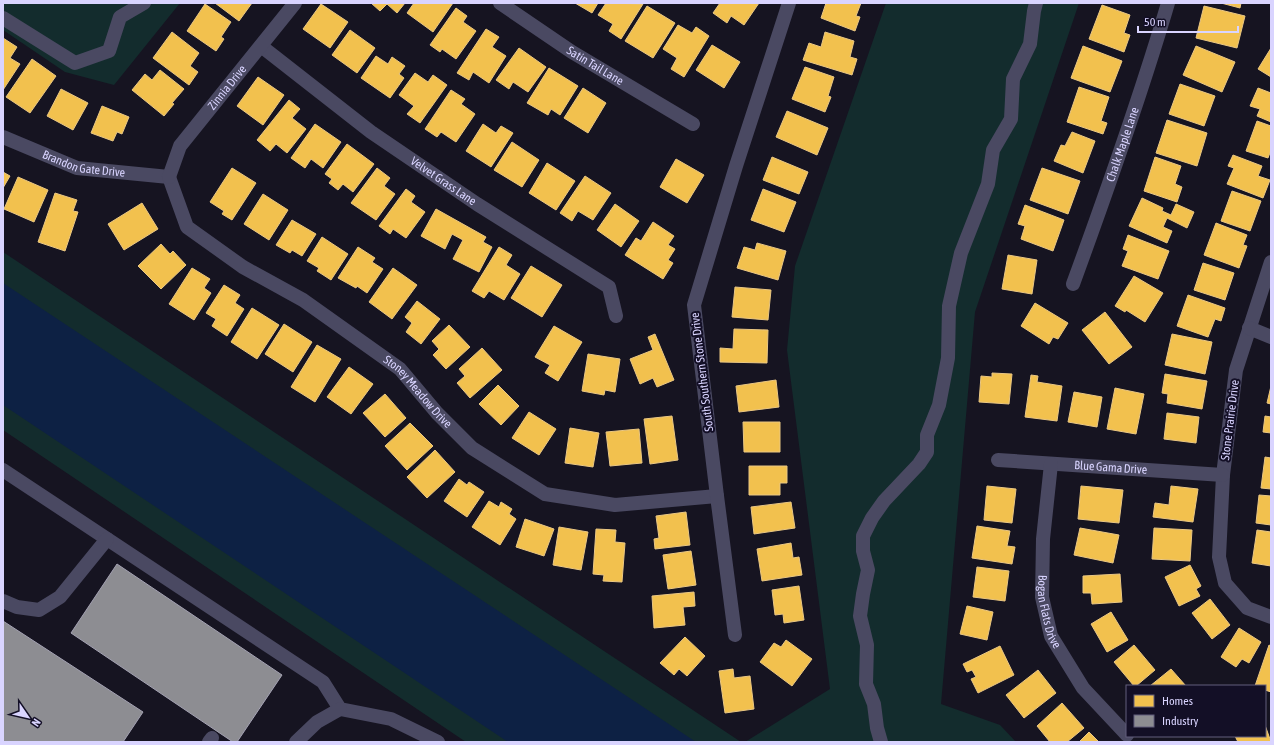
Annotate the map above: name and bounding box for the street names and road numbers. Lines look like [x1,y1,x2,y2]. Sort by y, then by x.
street label: Satin Tail Lane [564,43,626,88]
street label: Zinnia Drive [205,62,249,113]
street label: Chalk Maple Lane [1103,105,1142,184]
street label: Brandon Gate Drive [40,147,126,180]
street label: Velvet Grass Lane [408,154,479,208]
street label: South Southern Stone Drive [688,312,716,432]
street label: Stoney Meadow Drive [381,353,455,431]
street label: Stone Prairie Drive [1218,379,1242,461]
street label: Blue Gama Drive [1074,458,1148,477]
street label: Bogan Flats Drive [1035,575,1064,651]

